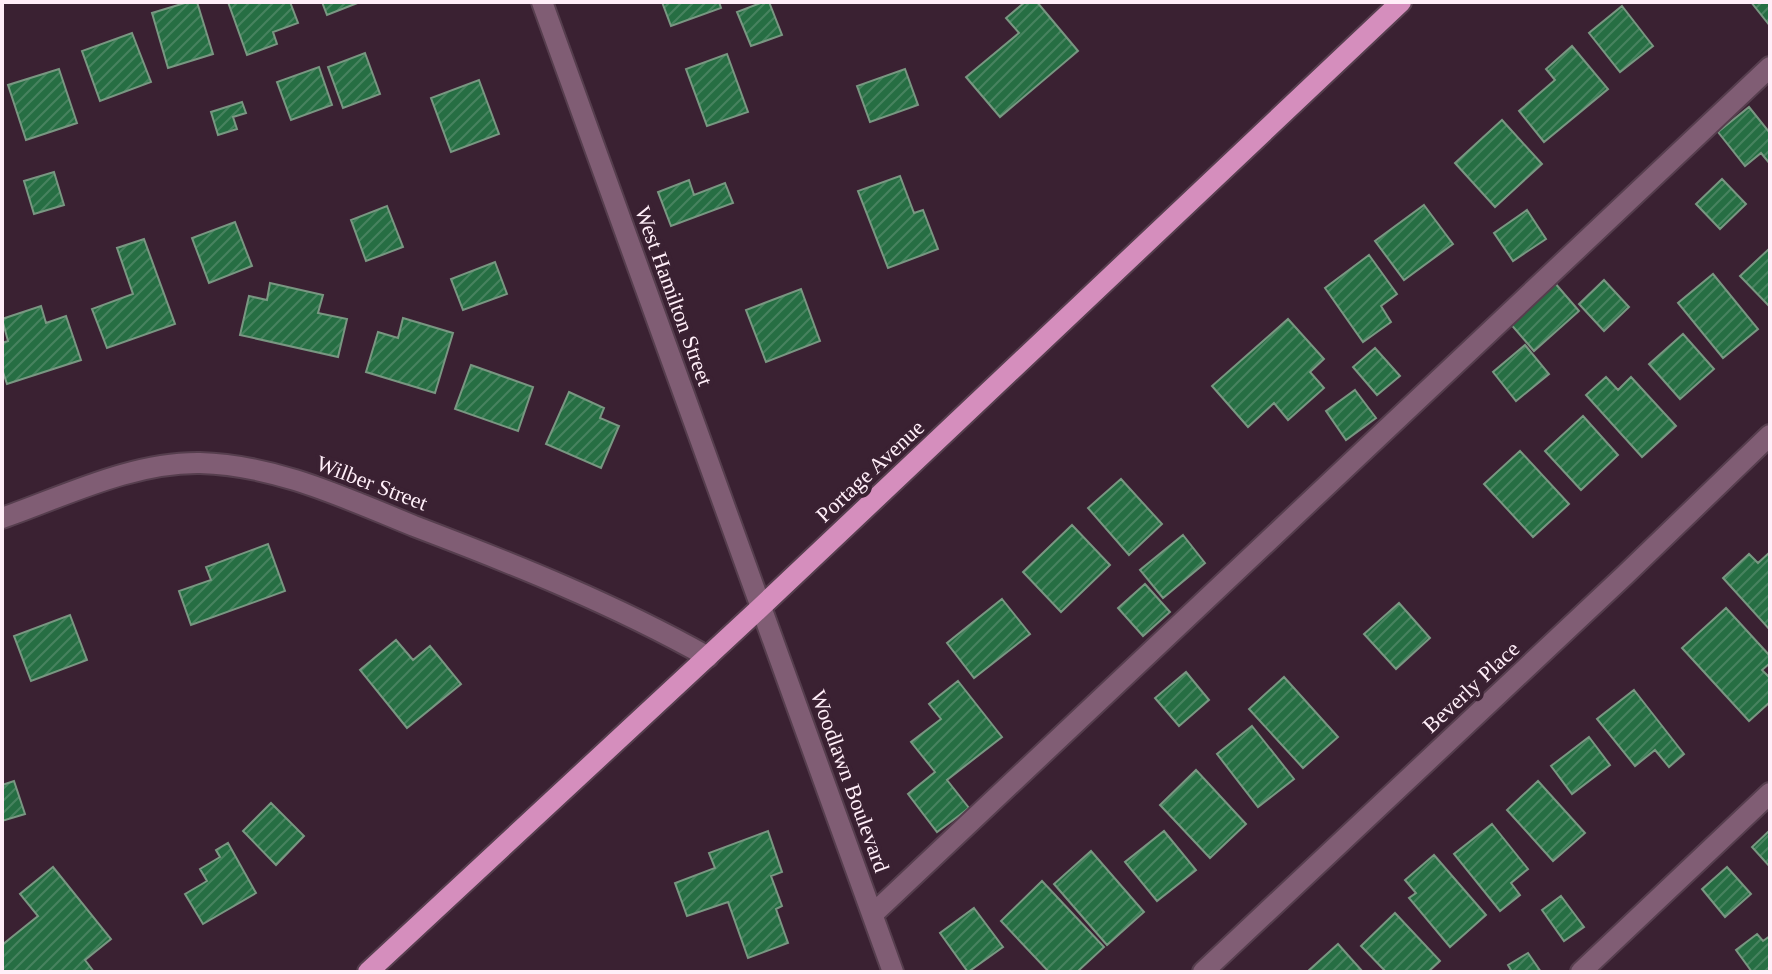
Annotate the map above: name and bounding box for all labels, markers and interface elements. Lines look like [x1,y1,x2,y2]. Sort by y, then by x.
street label: West Hamilton Street [630,203,718,389]
street label: Portage Avenue [811,415,929,527]
street label: Wilber Street [313,450,431,516]
street label: Beverly Place [1418,636,1524,738]
street label: Woodlawn Boulevard [805,687,895,875]

